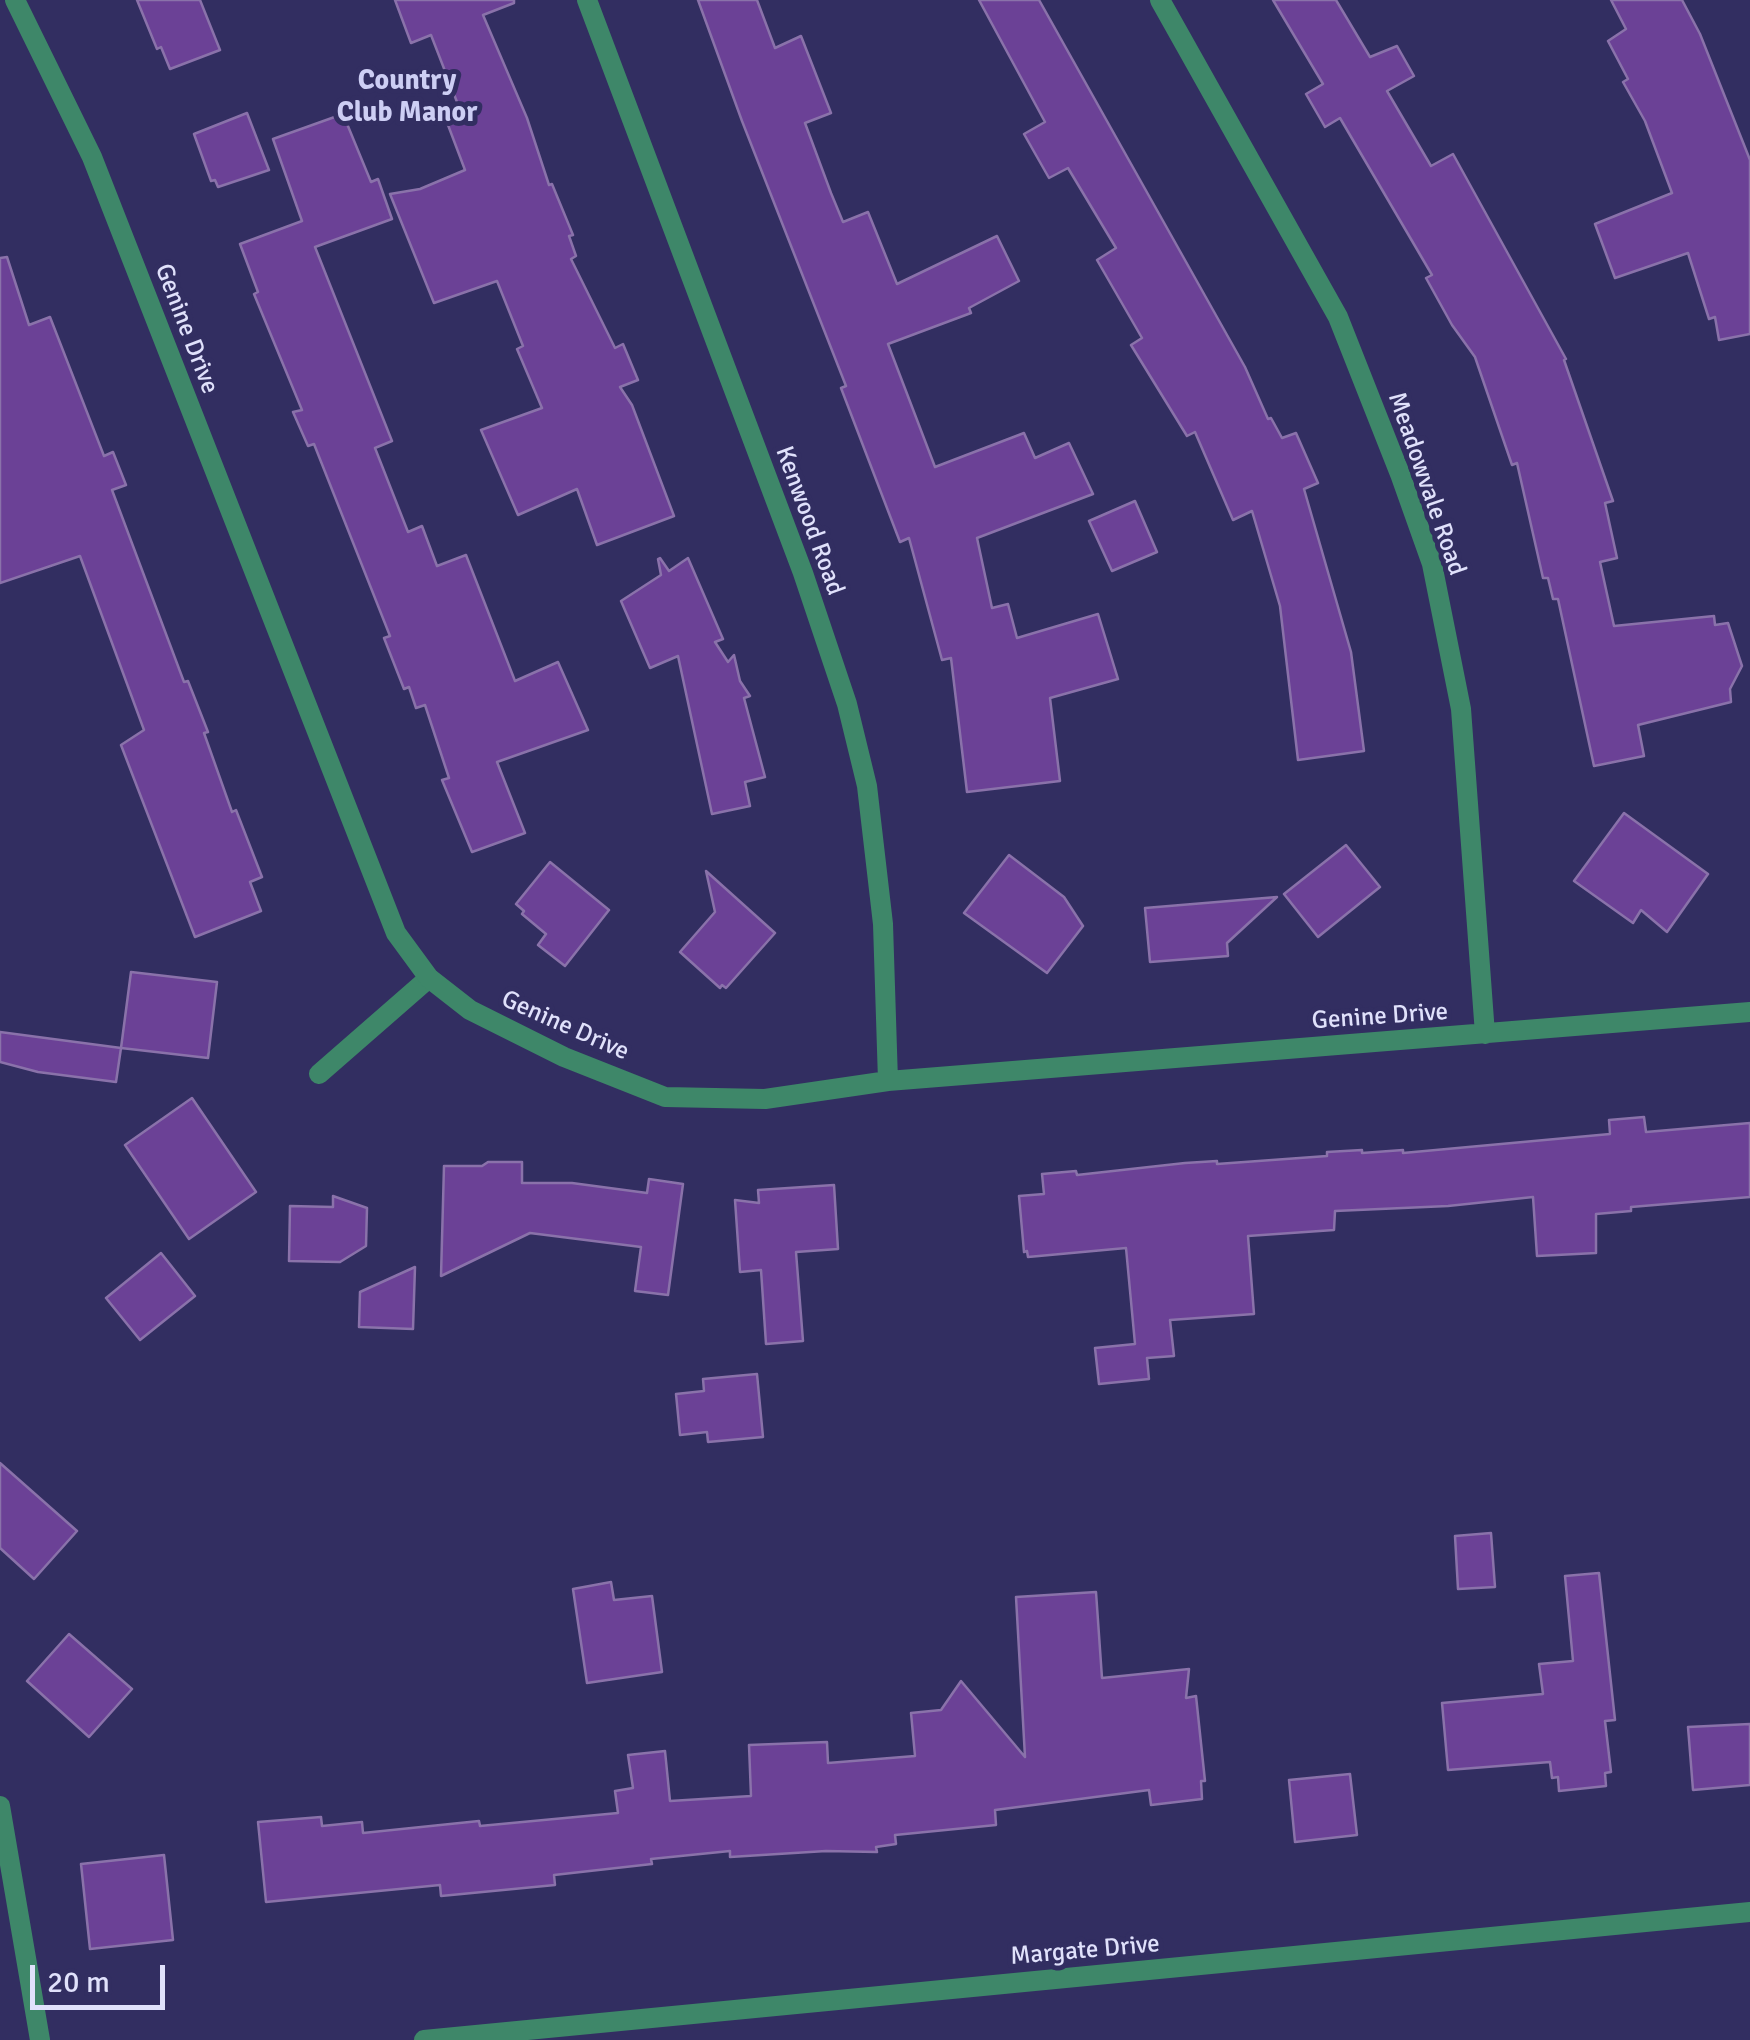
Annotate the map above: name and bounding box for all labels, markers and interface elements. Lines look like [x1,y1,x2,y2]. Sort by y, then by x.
district label: Country Club Manor [337,65,477,131]
street label: Genine Drive [148,260,224,398]
street label: Meadowvale Road [1381,388,1471,580]
street label: Kenwood Road [768,442,850,600]
street label: Genine Drive [497,985,633,1067]
street label: Genine Drive [1311,997,1449,1037]
street label: Margate Drive [1009,1930,1161,1972]
scale bar [35,1945,170,2007]
text: 20 m [47,1964,110,2001]

